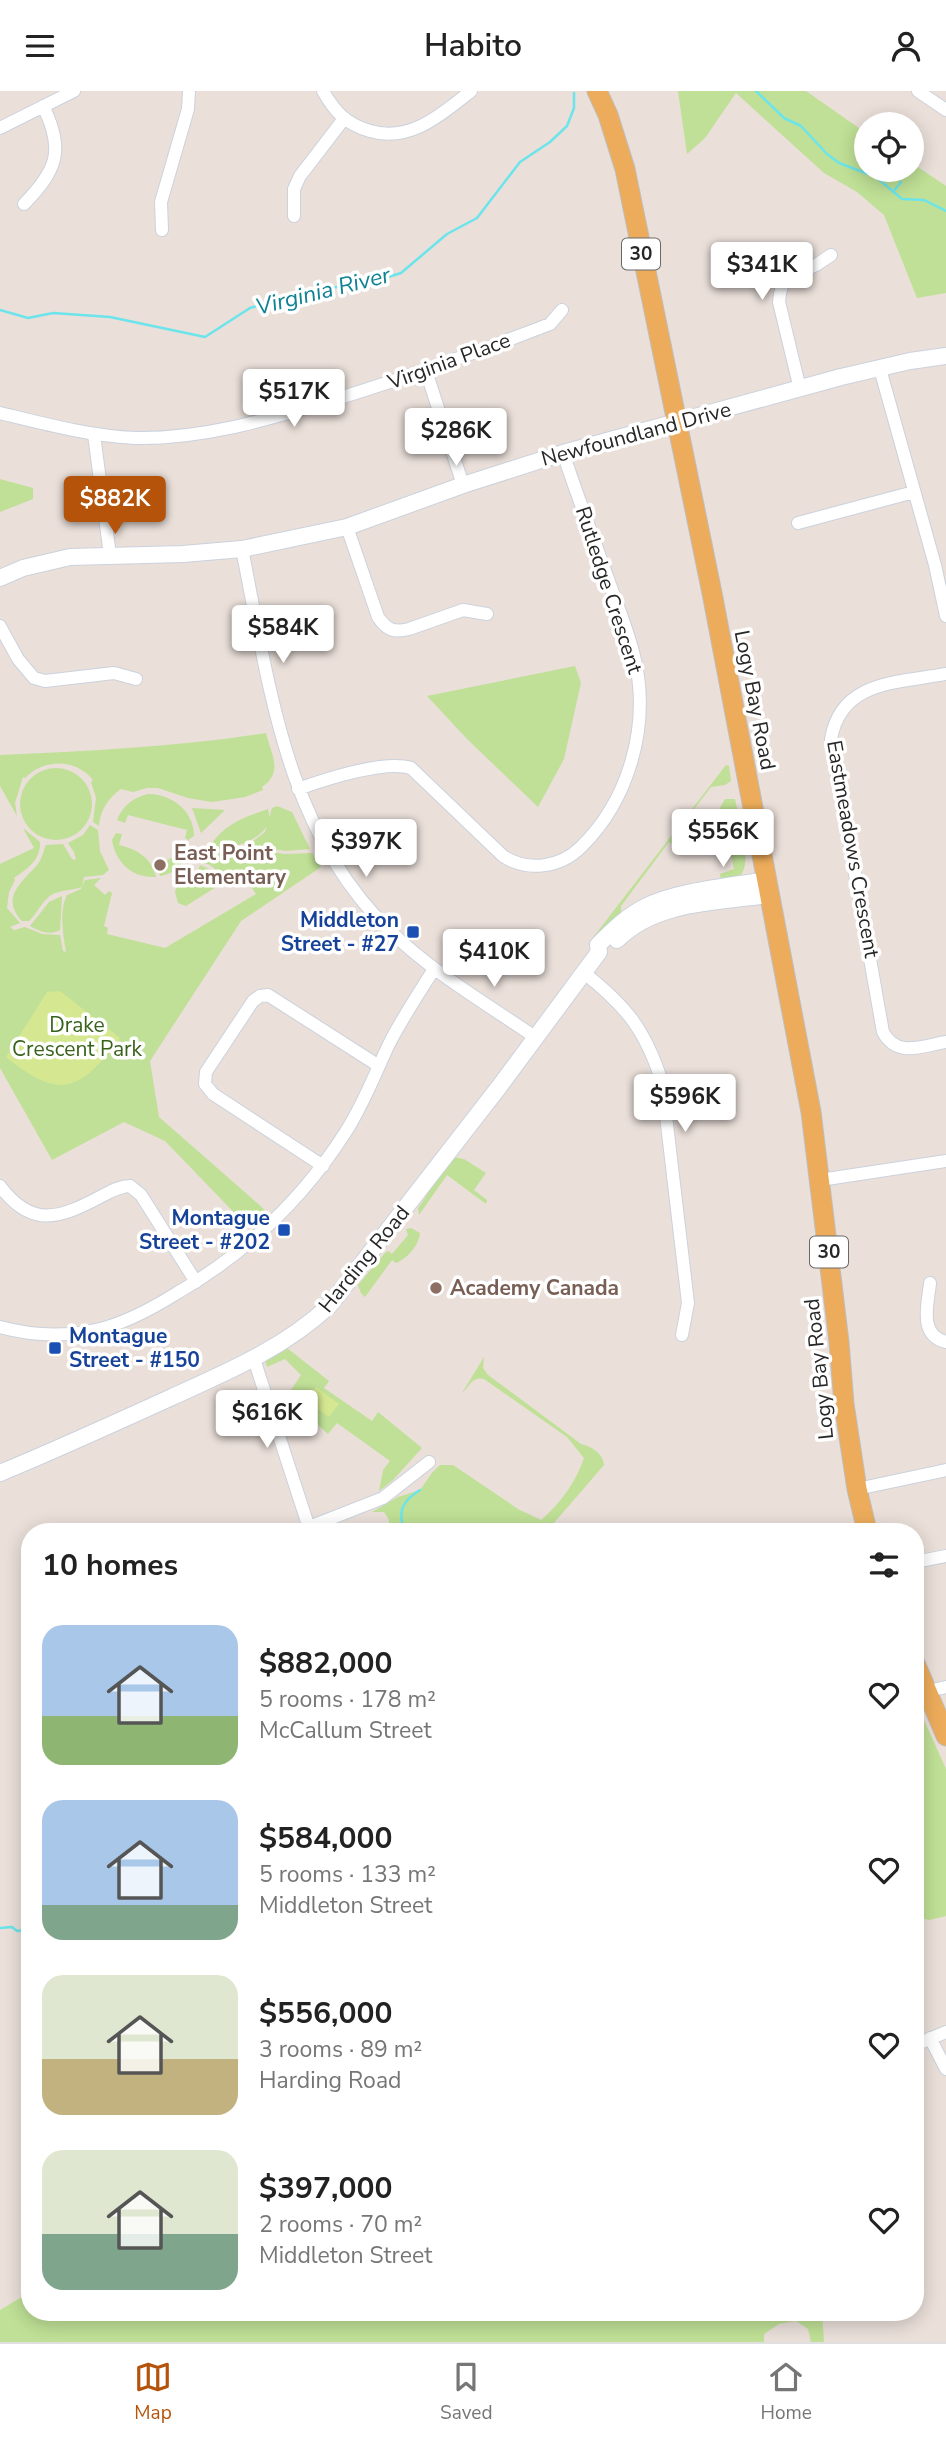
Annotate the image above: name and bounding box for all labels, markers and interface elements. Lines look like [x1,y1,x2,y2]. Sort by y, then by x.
text: Habito [424,24,522,67]
icon: menu [21,27,59,65]
icon: person [887,27,925,65]
map controls [854,112,924,182]
button: locate [854,112,924,182]
road number: 30 [622,239,660,269]
pin: $341K [713,243,811,302]
text: $341K [727,249,797,280]
water label: Virginia River [253,259,394,323]
street label: Virginia Place [383,326,514,396]
pin: $517K [245,369,343,429]
text: $517K [259,376,329,407]
street label: Newfoundland Drive [538,395,734,473]
pin: $286K [407,409,505,468]
text: $286K [421,415,491,446]
pin: $882K [66,477,164,536]
text: $882K [80,483,150,514]
street label: Rutledge Crescent [569,503,649,678]
pin: $584K [234,605,332,665]
text: $584K [248,612,318,643]
street label: Logy Bay Road [728,628,782,772]
street label: Eastmeadows Crescent [820,738,886,961]
pin: $556K [674,809,772,869]
text: $556K [688,816,758,847]
pin: $397K [317,819,415,879]
text: $397K [331,826,401,857]
place label: East Point Elementary [174,839,287,891]
marker: East Point Elementary [152,857,168,873]
place label: Middleton Street - #27 [281,906,399,958]
marker: Middleton Street - #27 [405,924,421,940]
pin: $410K [445,929,543,989]
text: $410K [459,936,529,967]
park label: Drake Crescent Park [12,1011,143,1063]
pin: $596K [636,1075,734,1134]
text: $596K [650,1081,720,1112]
street label: Harding Road [312,1200,416,1318]
place label: Montague Street - #202 [139,1204,270,1256]
marker: Montague Street - #202 [276,1222,292,1238]
road number: 30 [810,1237,848,1267]
place label: Academy Canada [450,1274,619,1302]
marker: Academy Canada [428,1280,444,1296]
street label: Logy Bay Road [798,1297,840,1441]
place label: Montague Street - #150 [69,1322,200,1374]
marker: Montague Street - #150 [47,1340,63,1356]
pin: $616K [218,1391,316,1450]
text: $616K [232,1397,302,1428]
text: 10 homes [42,1545,178,1586]
icon: filters [865,1546,903,1584]
text: $882,000 [259,1643,392,1684]
icon: home [98,1653,182,1737]
icon: heart [865,1676,903,1714]
text: 5 rooms · 178 m² [259,1684,436,1715]
text: McCallum Street [259,1715,431,1746]
text: $584,000 [259,1818,392,1859]
icon: home [98,1828,182,1912]
icon: heart [865,1851,903,1889]
text: 5 rooms · 133 m² [259,1859,436,1890]
text: Middleton Street [259,1890,432,1921]
text: $556,000 [259,1993,392,2034]
icon: home [98,2003,182,2087]
icon: heart [865,2026,903,2064]
text: 3 rooms · 89 m² [259,2034,422,2065]
text: Harding Road [259,2065,402,2096]
text: $397,000 [259,2168,392,2209]
icon: home [98,2178,182,2262]
icon: heart [865,2201,903,2239]
text: 2 rooms · 70 m² [259,2209,422,2240]
text: Middleton Street [259,2240,432,2271]
tab: Map [134,2358,172,2426]
tab: Saved [440,2358,493,2426]
tab: Home [761,2358,812,2426]

